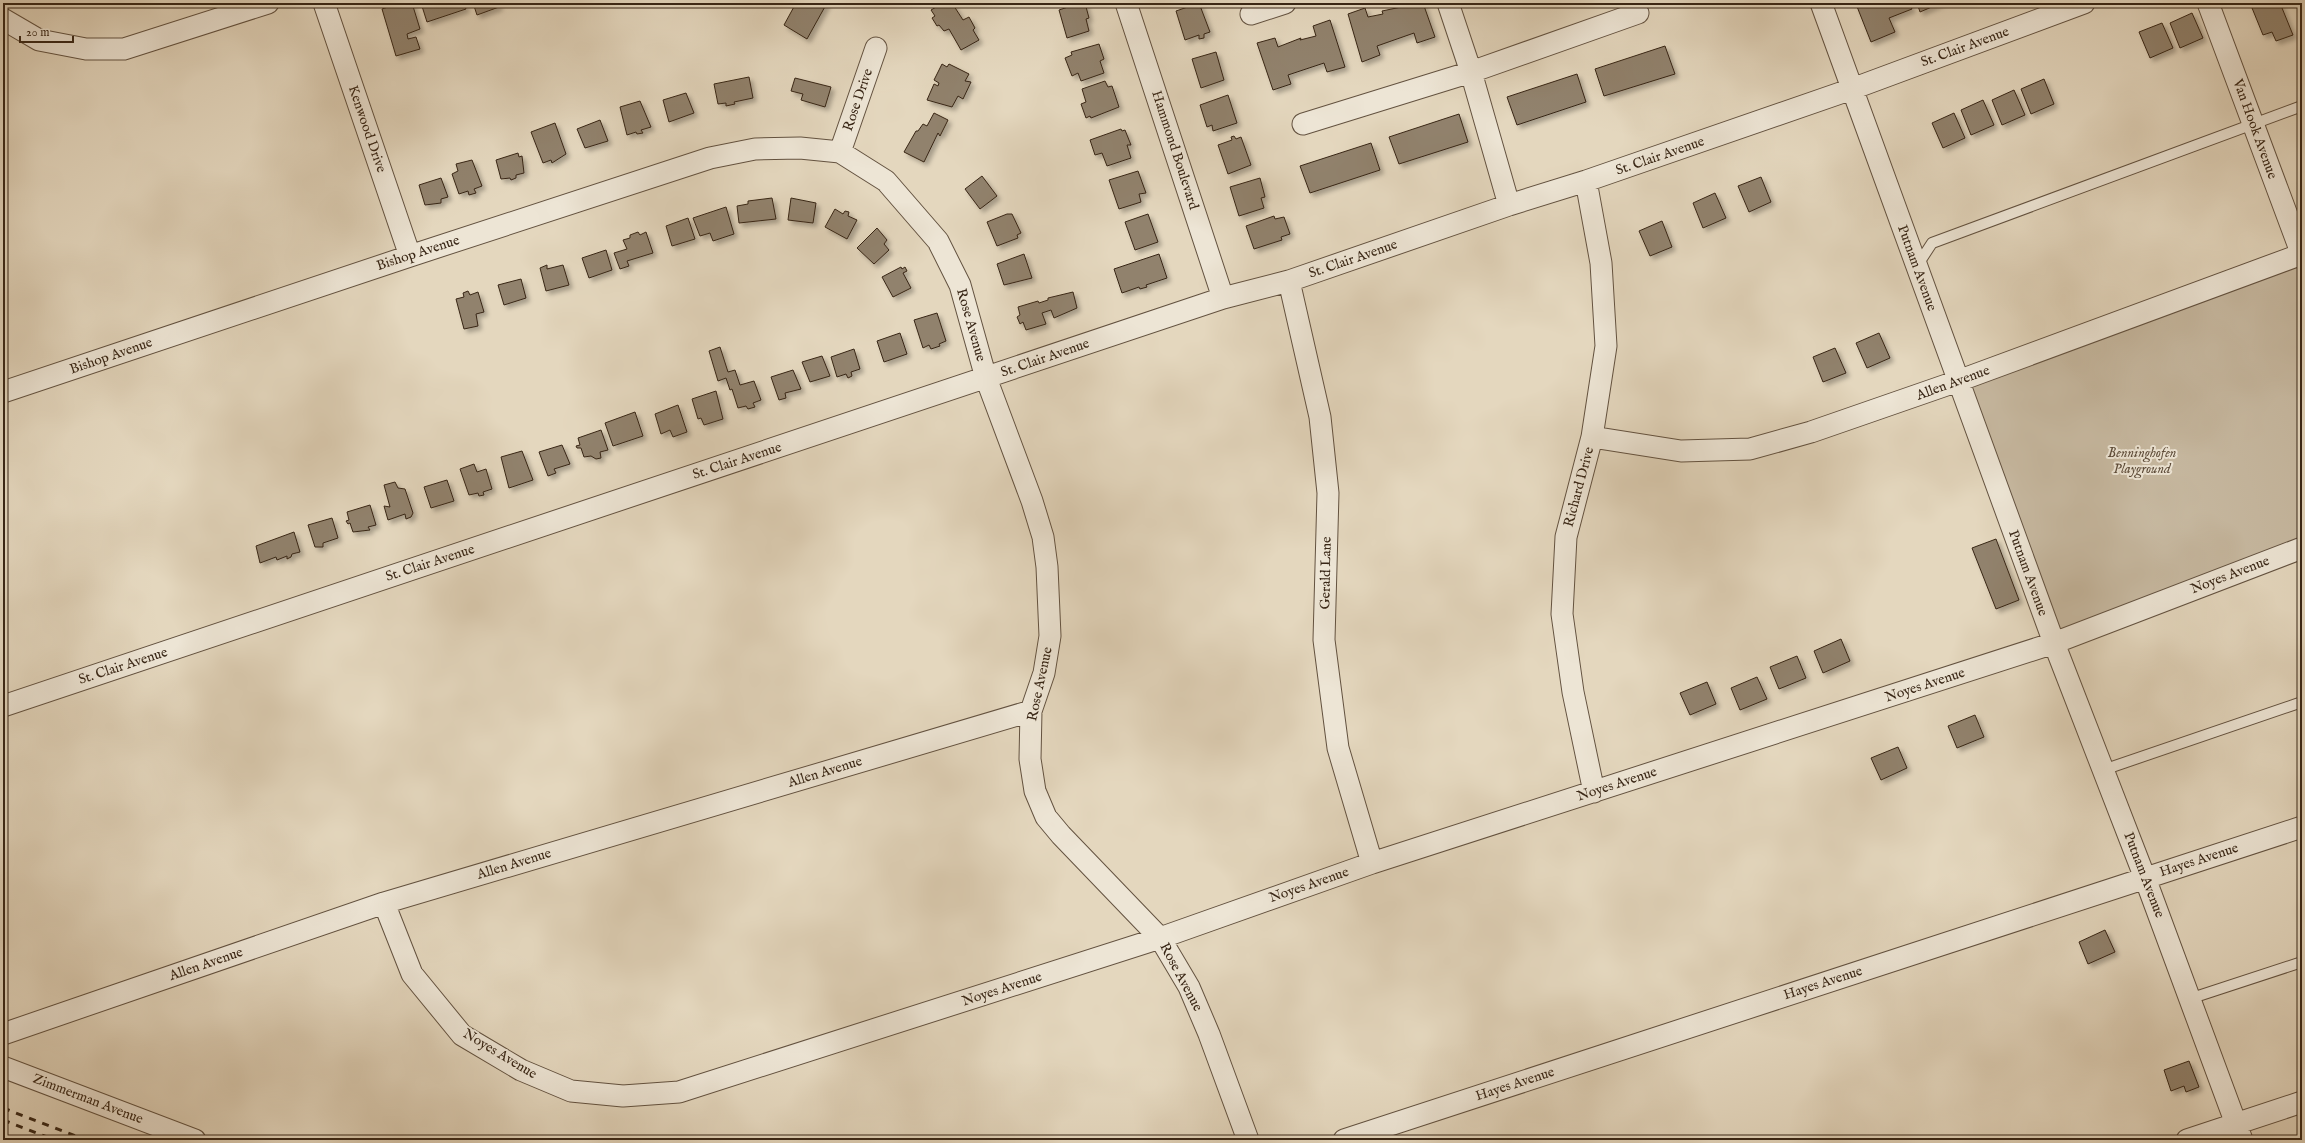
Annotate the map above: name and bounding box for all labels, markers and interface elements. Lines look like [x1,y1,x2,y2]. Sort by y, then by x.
scale bar [20,18,73,44]
street label: St. Clair Avenue [1918,23,2012,71]
text: 20 m [26,25,49,40]
street label: Rose Drive [839,66,877,134]
street label: Van Hook Avenue [2228,76,2282,182]
street label: Kenwood Drive [344,83,391,176]
street label: Hammond Boulevard [1147,88,1203,212]
street label: St. Clair Avenue [1613,132,1707,180]
street label: Putnam Avenue [1893,222,1941,314]
street label: Bishop Avenue [374,231,462,275]
street label: St. Clair Avenue [1306,235,1400,283]
street label: Rose Avenue [952,286,990,364]
street label: Bishop Avenue [67,333,155,379]
street label: St. Clair Avenue [998,334,1092,382]
street label: Allen Avenue [1913,361,1993,405]
street label: St. Clair Avenue [690,438,784,484]
street label: Richard Drive [1560,444,1598,529]
park label: Benninghofen Playground [2108,444,2176,479]
street label: Putnam Avenue [2004,527,2052,619]
street label: Gerald Lane [1316,536,1336,610]
street label: St. Clair Avenue [383,540,477,586]
street label: Noyes Avenue [2188,552,2273,598]
street label: St. Clair Avenue [76,643,170,689]
street label: Rose Avenue [1023,645,1057,723]
street label: Noyes Avenue [1883,663,1968,706]
street label: Allen Avenue [785,752,865,792]
street label: Noyes Avenue [1575,762,1660,805]
street label: Putnam Avenue [2119,830,2169,921]
street label: Hayes Avenue [2157,839,2241,881]
street label: Allen Avenue [474,844,554,884]
street label: Noyes Avenue [1267,863,1352,907]
street label: Rose Avenue [1155,940,1207,1015]
street label: Allen Avenue [166,943,246,985]
street label: Hayes Avenue [1781,962,1865,1004]
street label: Noyes Avenue [960,967,1045,1010]
street label: Noyes Avenue [460,1025,541,1083]
street label: Hayes Avenue [1473,1063,1557,1105]
street label: Zimmerman Avenue [30,1070,146,1129]

